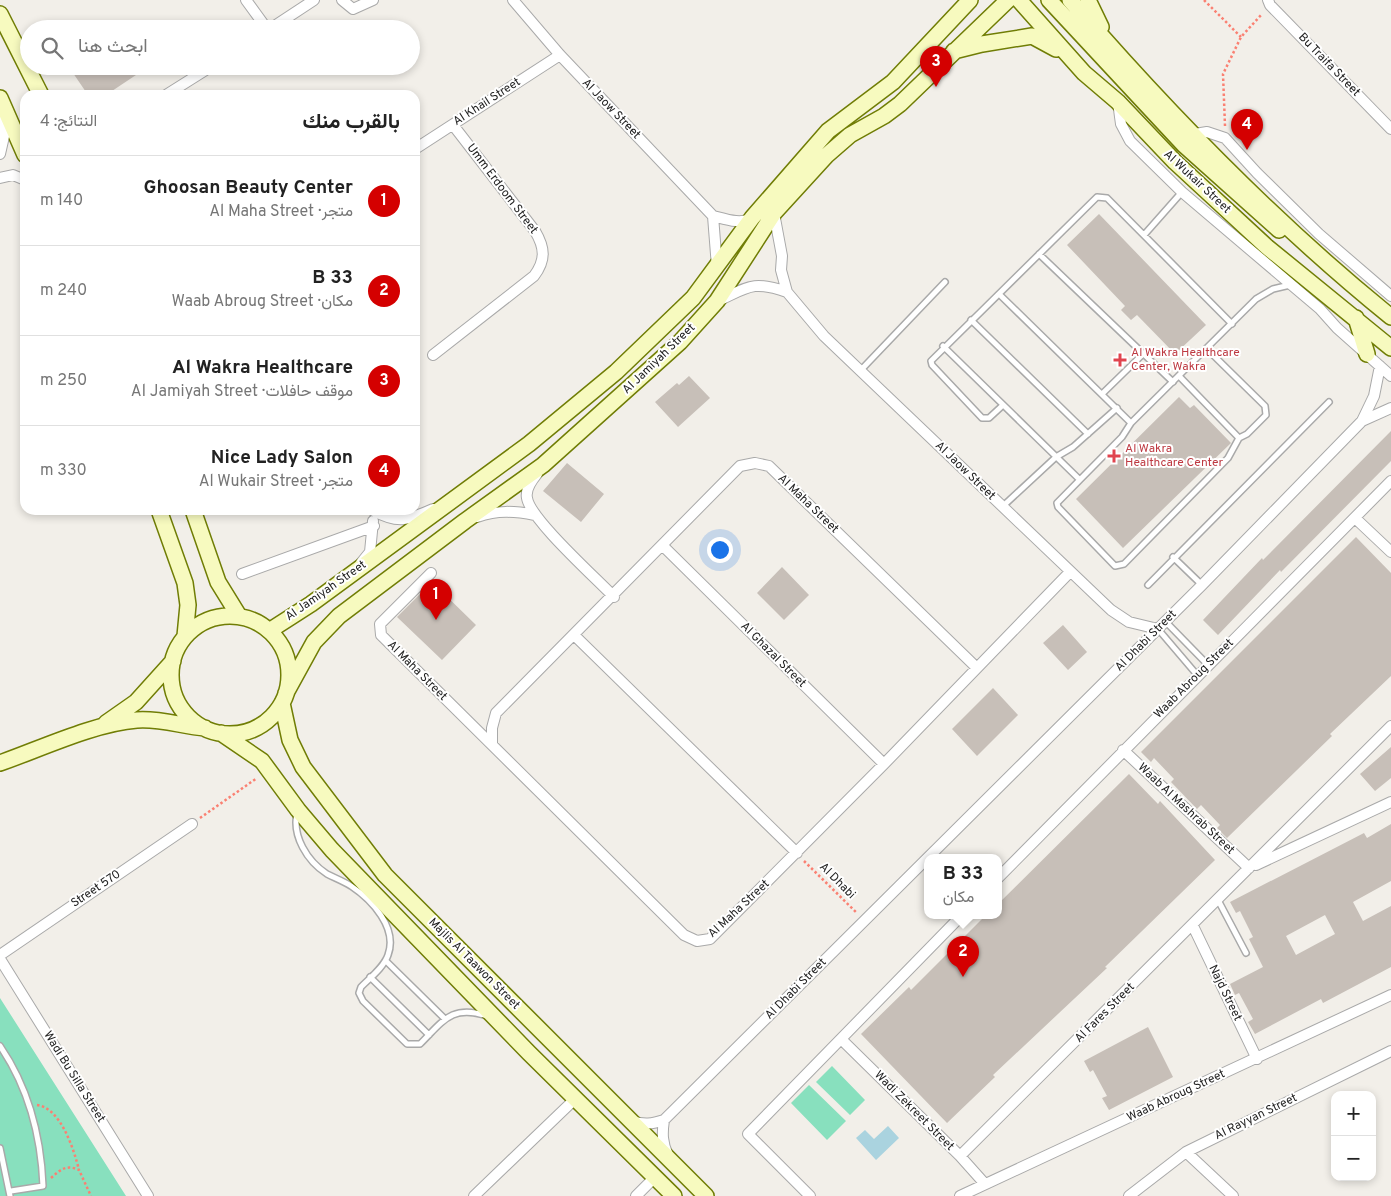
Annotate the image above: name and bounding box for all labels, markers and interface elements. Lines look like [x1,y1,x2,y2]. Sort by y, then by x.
search box [20,20,420,75]
street label: Bu Traifa Street [1294,30,1364,100]
icon: search [38,34,66,62]
text: ابحث هنا [78,35,148,59]
pin: 3 [920,46,952,87]
street label: Al Khail Street [450,74,524,130]
street label: Al Jaow Street [578,75,644,143]
text: بالقرب منك [303,109,400,136]
pin: 4 [1231,109,1263,150]
text: النتائج: 4 [40,112,97,132]
street label: Umm Erdoom Street [463,141,541,237]
street label: Al Wukair Street [1160,147,1234,217]
text: Ghoosan Beauty Center [144,176,353,200]
text: 140 m [40,191,83,211]
text: 1 [381,191,387,211]
text: متجر · Al Maha Street [209,202,353,222]
text: B 33 [312,266,353,290]
text: 240 m [40,281,87,301]
text: 2 [379,281,389,301]
text: مكان · Waab Abroug Street [171,292,353,312]
street label: Al Jamiyah Street [619,320,699,398]
place label: Al Wakra Healthcare Center, Wakra [1131,345,1240,375]
marker: Al Wakra Healthcare Center, Wakra [1113,353,1127,367]
text: Al Wakra Healthcare [172,356,353,380]
text: 250 m [40,371,87,391]
text: 3 [379,371,389,391]
text: موقف حافلات · Al Jamiyah Street [131,382,353,402]
street label: Al Jaow Street [931,438,999,504]
place label: Al Wakra Healthcare Center [1125,441,1223,471]
text: Nice Lady Salon [211,446,353,470]
marker: Al Wakra Healthcare Center [1107,449,1121,463]
text: 330 m [40,461,87,481]
text: 4 [379,461,389,481]
street label: Al Maha Street [774,471,842,537]
text: متجر · Al Wukair Street [199,472,353,492]
your location [707,537,733,563]
street label: Al Jamiyah Street [282,557,370,625]
pin: 1 [420,579,452,620]
street label: Al Dhabi Street [1112,607,1180,675]
street label: Al Ghazal Street [737,619,809,691]
street label: Waab Abroug Street [1151,636,1237,722]
street label: Al Maha Street [384,638,450,704]
street label: Waab Al Mashrab Street [1134,760,1238,858]
popup [924,854,1002,919]
street label: Al Dhabi [815,859,859,903]
text: B 33 [943,862,983,886]
street label: Street 570 [68,866,124,912]
street label: Al Maha Street [705,876,773,942]
text: مكان [943,888,974,908]
street label: Majlis Al Taawon Street [425,915,523,1013]
pin: 2 [947,936,979,977]
street label: Al Dhabi Street [762,955,830,1023]
street label: Najd Street [1205,962,1245,1024]
street label: Al Fares Street [1072,980,1138,1046]
street label: Wadi Bu Silla Street [39,1028,109,1126]
street label: Waab Abroug Street [1124,1066,1228,1126]
street label: Wadi Zekreet Street [870,1067,958,1155]
street label: Al Rayyan Street [1212,1090,1300,1144]
map controls [1331,1091,1376,1181]
button: + [1331,1091,1376,1136]
button: − [1331,1136,1376,1181]

